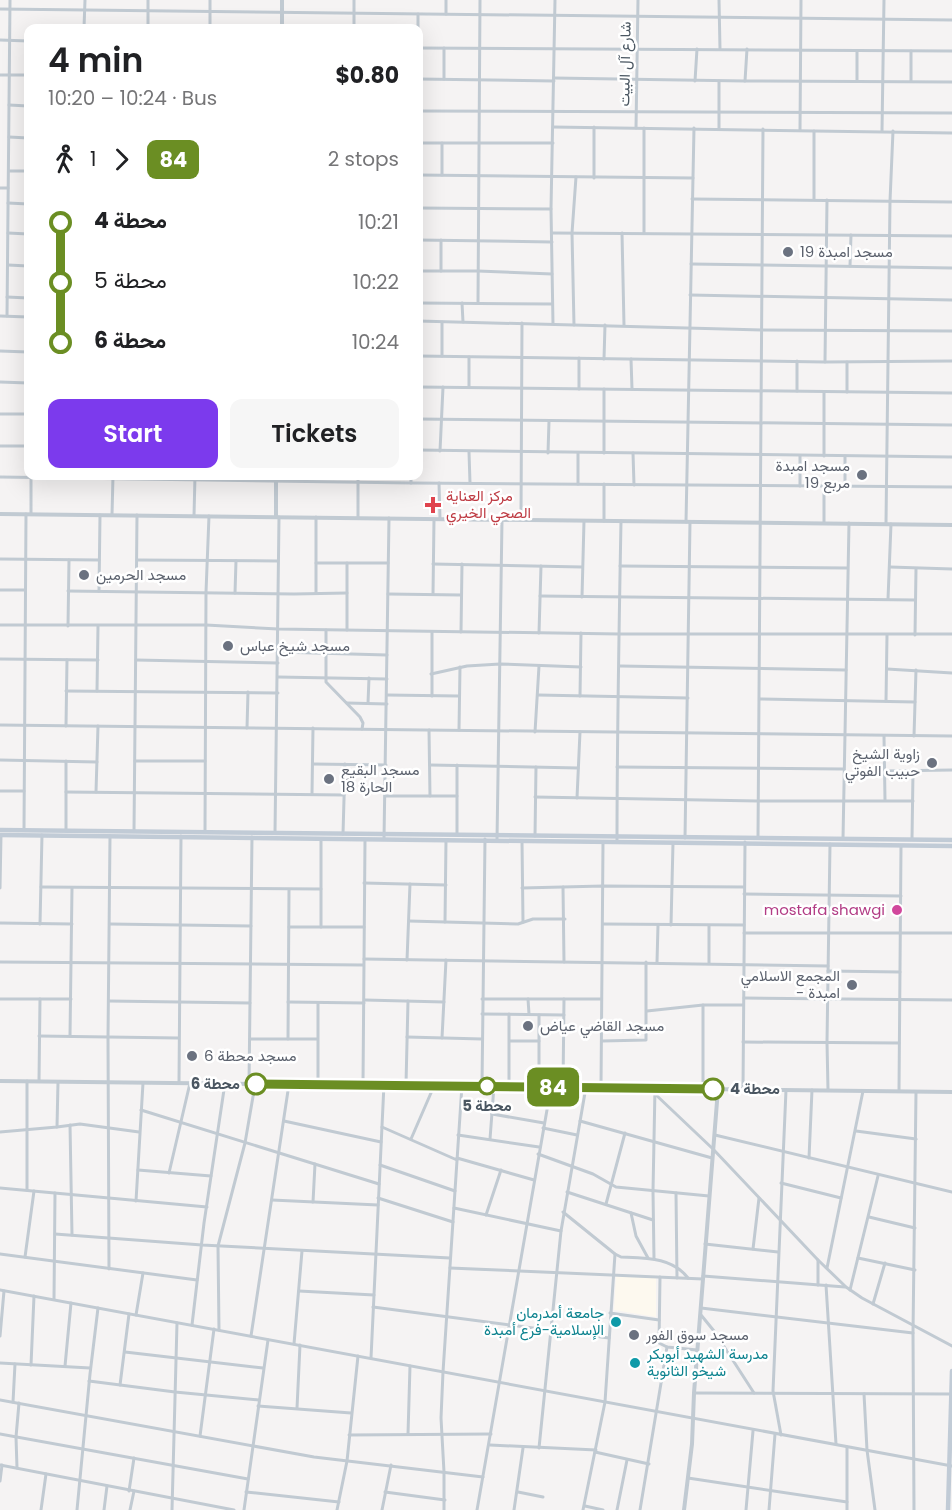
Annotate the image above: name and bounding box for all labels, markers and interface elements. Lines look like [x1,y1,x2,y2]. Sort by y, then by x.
street label: شارع آل البيت [613,21,637,107]
text: 4 min [48,37,143,84]
text: $0.80 [335,60,399,91]
text: 10:20 – 10:24 · Bus [48,84,217,112]
icon: walk [48,143,81,176]
icon: forward [105,143,138,176]
text: 1 [90,145,96,173]
text: 84 [159,145,187,174]
text: 2 stops [328,145,399,173]
text: محطة 4 [94,205,167,236]
text: 10:21 [358,208,399,236]
place label: مسجد امبدة 19 [800,241,893,262]
marker: مسجد امبدة 19 [781,245,795,259]
text: محطة 5 [94,265,167,296]
text: 10:22 [353,268,399,296]
text: محطة 6 [94,325,166,356]
text: 10:24 [352,328,399,356]
button: Start [48,399,218,468]
button: Tickets [230,399,399,468]
place label: مسجد امبدة مربع 19 [775,455,850,494]
marker: مسجد امبدة مربع 19 [855,468,869,482]
place label: مركز العناية الصحي الخيري [446,485,531,526]
marker: مركز العناية الصحي الخيري [424,496,442,514]
place label: مسجد الحرمين [96,564,186,585]
marker: مسجد الحرمين [77,568,91,582]
place label: مسجد شيخ عباس [240,635,350,657]
marker: مسجد شيخ عباس [221,639,235,653]
place label: زاوية الشيخ حبيب الفوتي [845,743,920,784]
marker: زاوية الشيخ حبيب الفوتي [925,756,939,770]
place label: مسجد البقيع الحارة 18 [341,759,420,797]
marker: مسجد البقيع الحارة 18 [322,772,336,786]
place label: mostafa shawgi [764,899,885,920]
marker: mostafa shawgi [890,903,904,917]
place label: المجمع الاسلامي - امبدة [741,965,840,1003]
marker: المجمع الاسلامي - امبدة [845,978,859,992]
place label: مسجد القاضي عياض [540,1015,664,1039]
marker: مسجد القاضي عياض [521,1019,535,1033]
place label: مسجد محطة 6 [204,1045,297,1066]
marker: مسجد محطة 6 [185,1049,199,1063]
line badge: 84 [526,1068,580,1106]
place label: محطة 6 [191,1073,240,1094]
marker: محطة 6 [245,1073,267,1095]
text: 84 [539,1073,567,1102]
marker: محطة 5 [478,1077,496,1095]
marker: محطة 4 [702,1078,724,1100]
place label: محطة 4 [730,1078,780,1099]
place label: محطة 5 [462,1095,512,1116]
place label: جامعة أمدرمان الإسلامية-فرع أمبدة [484,1302,604,1341]
marker: جامعة أمدرمان الإسلامية-فرع أمبدة [609,1315,623,1329]
place label: مسجد سوق الفور [645,1324,749,1345]
marker: مسجد سوق الفور [627,1328,641,1342]
place label: مدرسة الشهيد أبوبكر شيخو الثانوية [646,1343,768,1381]
marker: مدرسة الشهيد أبوبكر شيخو الثانوية [628,1356,642,1370]

